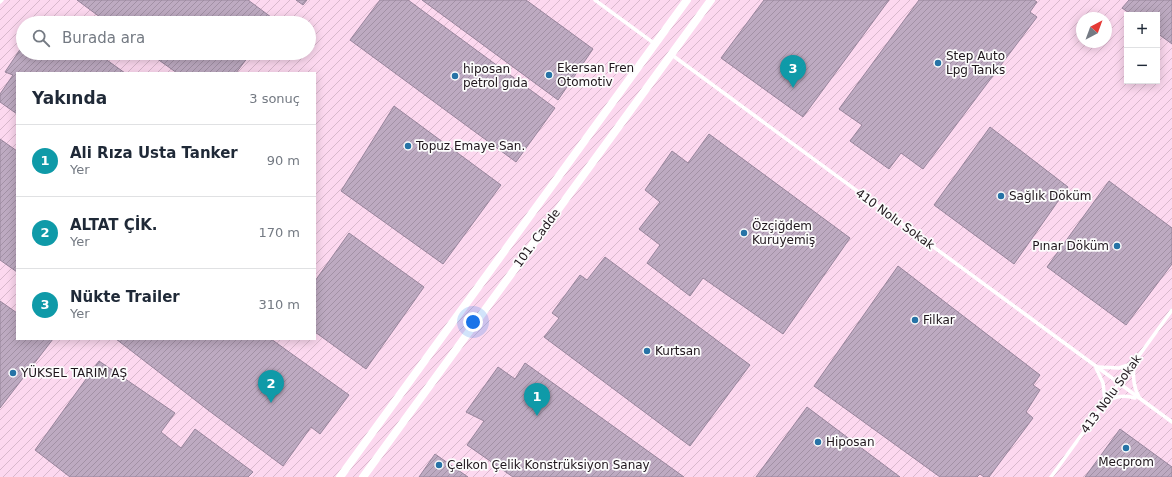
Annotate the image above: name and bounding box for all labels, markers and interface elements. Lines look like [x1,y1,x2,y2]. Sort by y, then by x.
north arrow [1076,12,1112,48]
map controls [1124,12,1160,84]
button: + [1124,12,1160,48]
search box [16,16,316,60]
icon: search [30,27,52,49]
text: Burada ara [62,29,145,47]
button: − [1124,48,1160,84]
place label: Step Auto Lpg Tanks [946,49,1005,77]
pin: 3 [780,55,806,88]
marker: Step Auto Lpg Tanks [933,58,943,68]
place label: Ekersan Fren Otomotiv [557,61,634,89]
place label: hiposan petrol gıda [463,62,528,90]
marker: Ekersan Fren Otomotiv [544,70,554,80]
marker: hiposan petrol gıda [450,71,460,81]
text: Yakında [32,88,107,108]
text: 3 sonuç [249,91,300,106]
place label: Topuz Emaye San. [415,139,525,153]
marker: Topuz Emaye San. [403,141,413,151]
text: Ali Rıza Usta Tanker [70,144,238,162]
text: 1 [40,153,50,168]
text: 90 m [267,153,300,168]
text: Yer [70,162,90,177]
street label: 410 Nolu Sokak [853,186,937,252]
place label: Sağlık Döküm [1009,189,1091,203]
marker: Sağlık Döküm [996,191,1006,201]
street label: 101. Cadde [511,206,563,270]
text: ALTAT ÇİK. [70,216,158,234]
place label: Özçiğdem Kuruyemiş [752,217,815,247]
text: 2 [40,225,50,240]
text: 170 m [258,225,300,240]
marker: Özçiğdem Kuruyemiş [739,228,749,238]
text: Yer [70,234,90,249]
place label: Pınar Döküm [1032,239,1109,253]
marker: Pınar Döküm [1112,241,1122,251]
text: Nükte Trailer [70,288,180,306]
text: 3 [40,297,50,312]
text: 310 m [258,297,300,312]
text: Yer [70,306,90,321]
your location [463,312,483,332]
place label: Filkar [923,313,955,327]
marker: Filkar [910,315,920,325]
place label: Kurtsan [655,344,701,358]
marker: Kurtsan [642,346,652,356]
street label: 413 Nolu Sokak [1078,352,1144,436]
place label: YÜKSEL TARIM AŞ [20,364,127,380]
marker: YÜKSEL TARIM AŞ [8,368,18,378]
pin: 2 [258,370,284,403]
pin: 1 [524,383,550,416]
place label: Hiposan [826,435,875,449]
marker: Hiposan [813,437,823,447]
marker: Mecprom [1121,443,1131,453]
place label: Mecprom [1098,455,1154,469]
place label: Çelkon Çelik Konstrüksiyon Sanay [447,458,650,472]
marker: Çelkon Çelik Konstrüksiyon Sanay [434,460,444,470]

